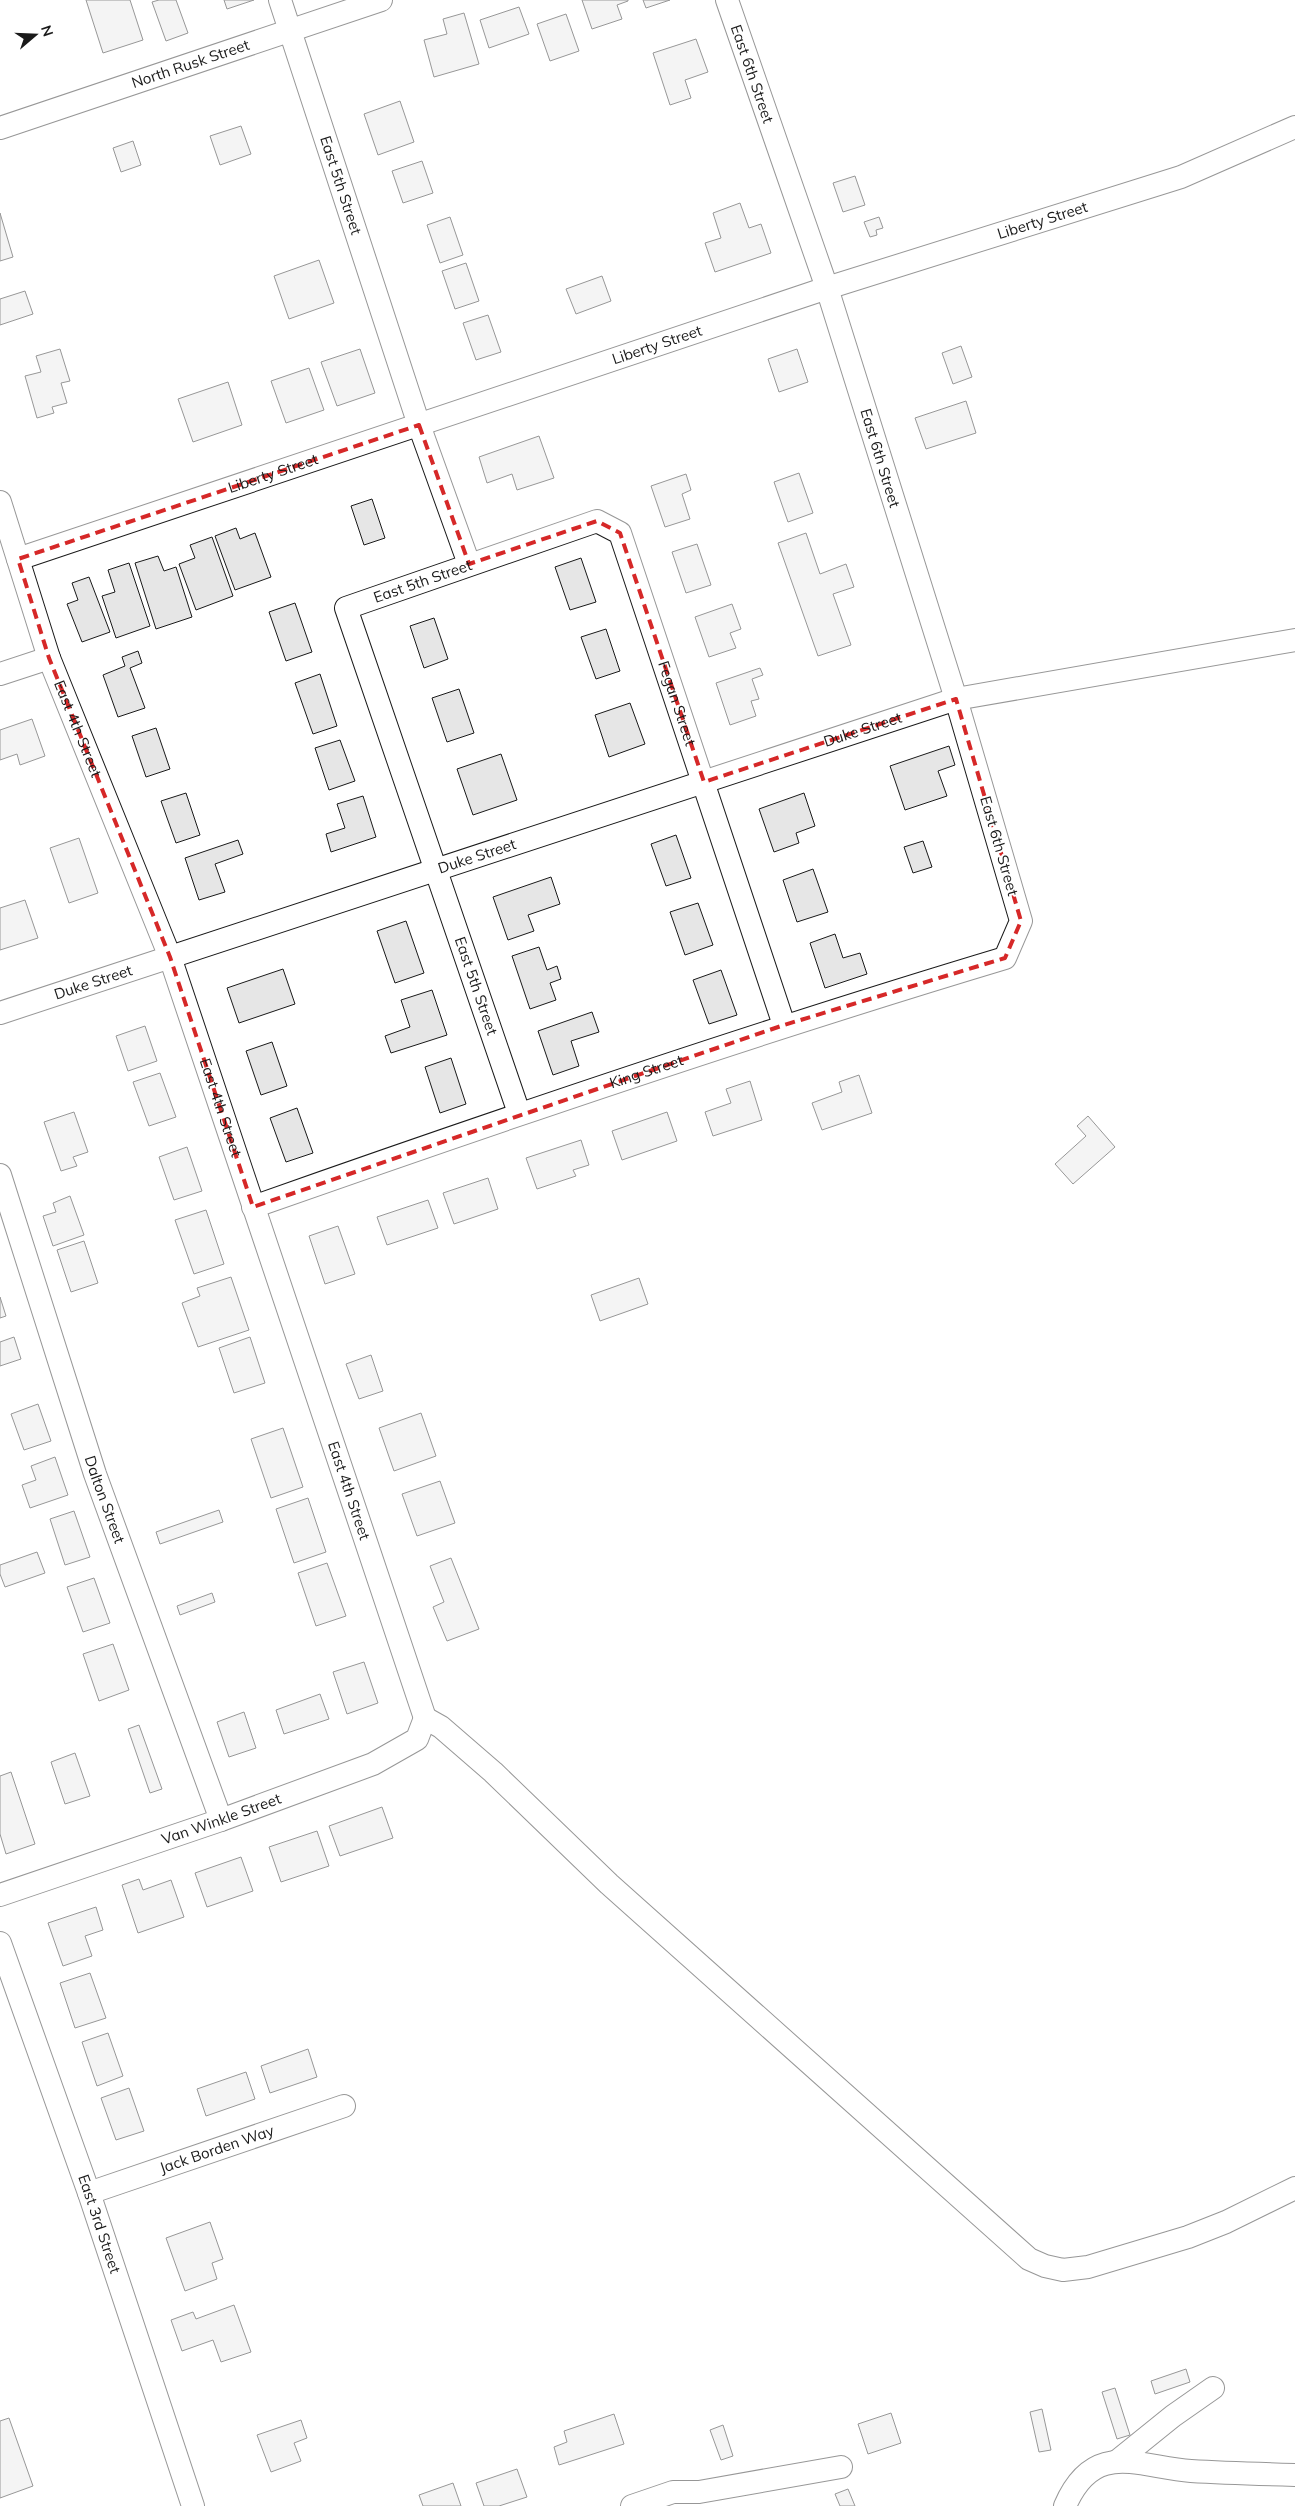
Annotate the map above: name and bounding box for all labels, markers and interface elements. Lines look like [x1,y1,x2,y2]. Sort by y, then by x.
north arrow [10,10,60,60]
street label: East 6th Street [727,22,778,125]
text: N [37,23,58,39]
street label: North Rusk Street [129,35,252,92]
street label: East 5th Street [316,133,366,237]
street label: Liberty Street [995,197,1090,243]
street label: Liberty Street [610,321,704,368]
street label: East 6th Street [856,406,905,510]
street label: Liberty Street [226,449,320,497]
street label: East 5th Street [371,555,474,607]
street label: Fegan Street [654,658,700,748]
street label: East 4th Street [50,677,106,780]
street label: Duke Street [821,708,904,751]
street label: East 6th Street [976,794,1023,898]
street label: Duke Street [435,834,518,878]
street label: East 5th Street [451,934,502,1037]
street label: Duke Street [51,960,134,1004]
street label: King Street [607,1050,685,1092]
street label: East 4th Street [196,1056,246,1159]
street label: East 4th Street [324,1439,375,1542]
street label: Dalton Street [81,1453,129,1546]
street label: Van Winkle Street [159,1789,284,1848]
street label: Jack Borden Way [157,2121,276,2177]
street label: East 3rd Street [74,2172,125,2276]

